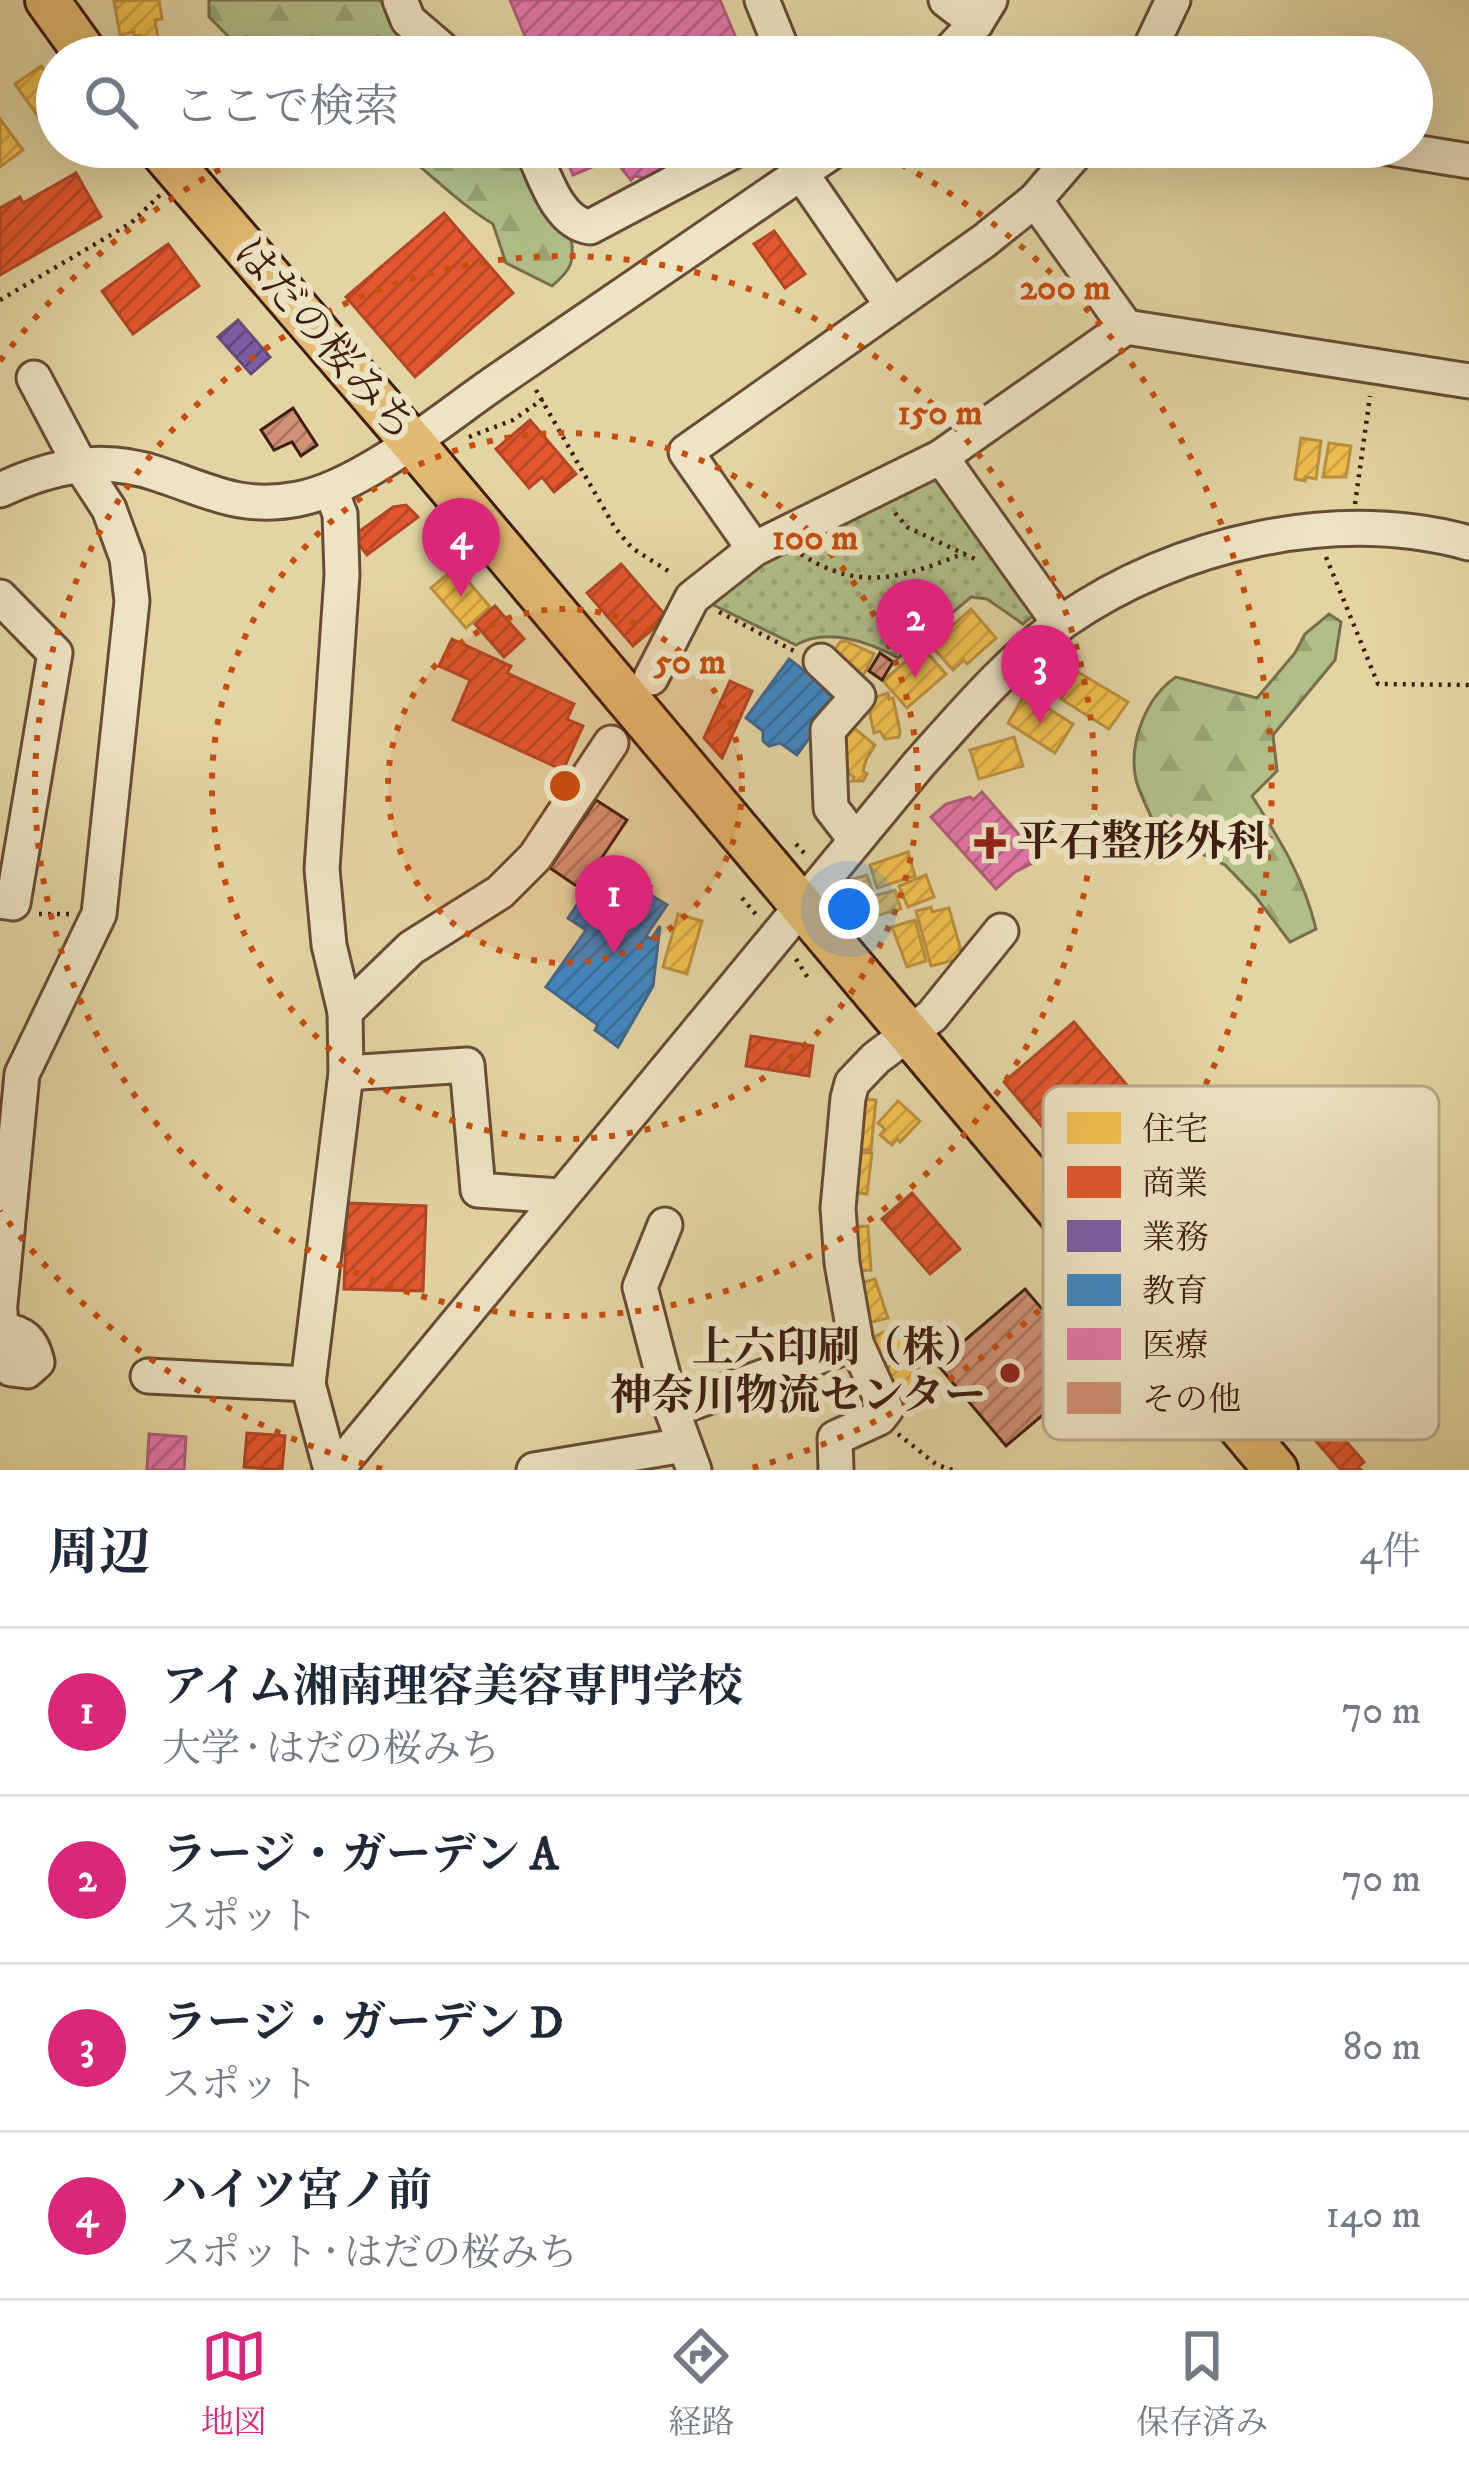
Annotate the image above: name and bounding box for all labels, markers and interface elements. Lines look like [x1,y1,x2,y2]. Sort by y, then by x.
search box [36,36,1433,168]
icon: search [78,69,144,135]
text: ここで検索 [174,80,399,136]
street label: はだの桜みち [222,228,426,452]
text: 200 m [1019,266,1111,311]
text: 150 m [897,391,983,436]
pin: 4 [422,498,500,597]
text: 100 m [772,516,858,561]
pin: 2 [876,579,954,678]
pin: 3 [1001,625,1079,724]
text: 50 m [653,640,726,685]
centre of rings [544,765,586,807]
place label: 平石整形外科 [1017,817,1269,869]
marker: 平石整形外科 [974,827,1006,859]
pin: 1 [575,855,653,954]
your location [819,879,879,939]
legend [1043,1086,1439,1440]
text: 住宅 [1142,1110,1208,1151]
text: 商業 [1142,1164,1208,1205]
text: 業務 [1142,1218,1208,1259]
text: 教育 [1142,1272,1208,1313]
place label: 上六印刷（株） 神奈川物流センター [610,1323,986,1423]
text: 医療 [1142,1326,1208,1367]
marker: 上六印刷（株） 神奈川物流センター [997,1360,1023,1386]
text: その他 [1142,1380,1241,1421]
text: 周辺 [48,1522,150,1586]
text: 4件 [1360,1528,1421,1577]
text: アイム湘南理容美容専門学校 [162,1660,743,1716]
text: 1 [80,1687,94,1736]
text: 70 m [1342,1687,1421,1736]
text: 大学 · はだの桜みち [162,1725,500,1774]
text: ラージ・ガーデン A [162,1828,559,1884]
text: 2 [77,1855,97,1904]
text: 70 m [1342,1855,1421,1904]
text: スポット [162,1893,318,1942]
text: ラージ・ガーデン D [162,1996,563,2052]
text: 3 [80,2023,94,2072]
text: 80 m [1343,2023,1421,2072]
text: スポット [162,2061,318,2110]
text: ハイツ宮ノ前 [162,2164,432,2220]
text: 4 [76,2191,98,2240]
text: 140 m [1326,2191,1421,2240]
text: スポット · はだの桜みち [162,2229,578,2278]
tab: 地図 [201,2323,267,2444]
tab: 経路 [668,2323,734,2444]
tab: 保存済み [1136,2323,1268,2444]

